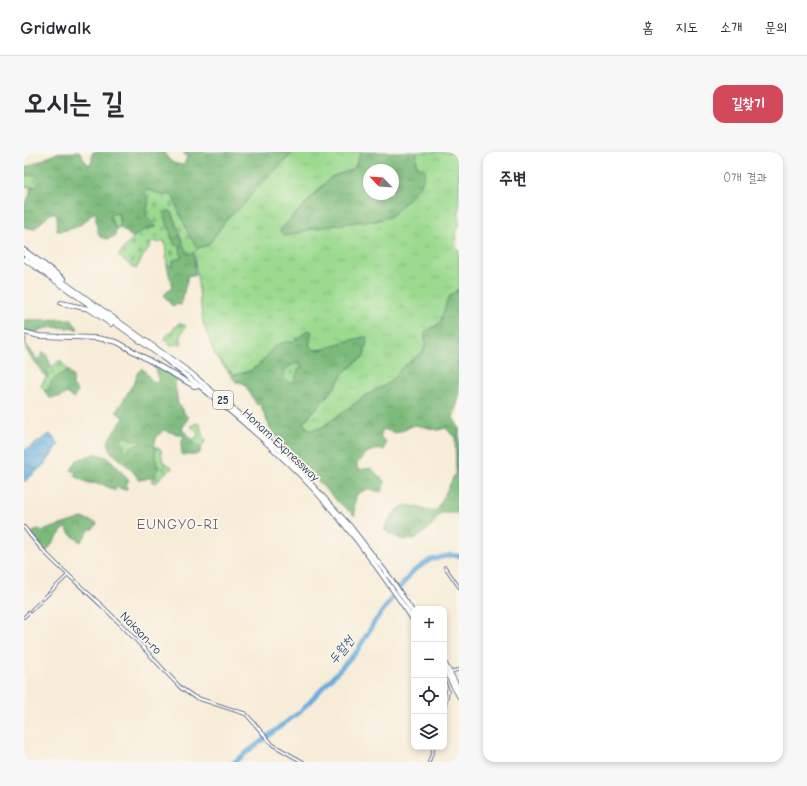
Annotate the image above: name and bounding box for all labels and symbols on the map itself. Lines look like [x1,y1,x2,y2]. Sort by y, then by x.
north arrow [363,164,399,200]
road number: 25 [213,391,233,409]
street label: Honam Expressway [240,406,323,485]
district label: EUNGYO-RI [137,516,219,533]
street label: Naksan-ro [117,609,165,657]
water label: 두월천 [325,632,358,667]

